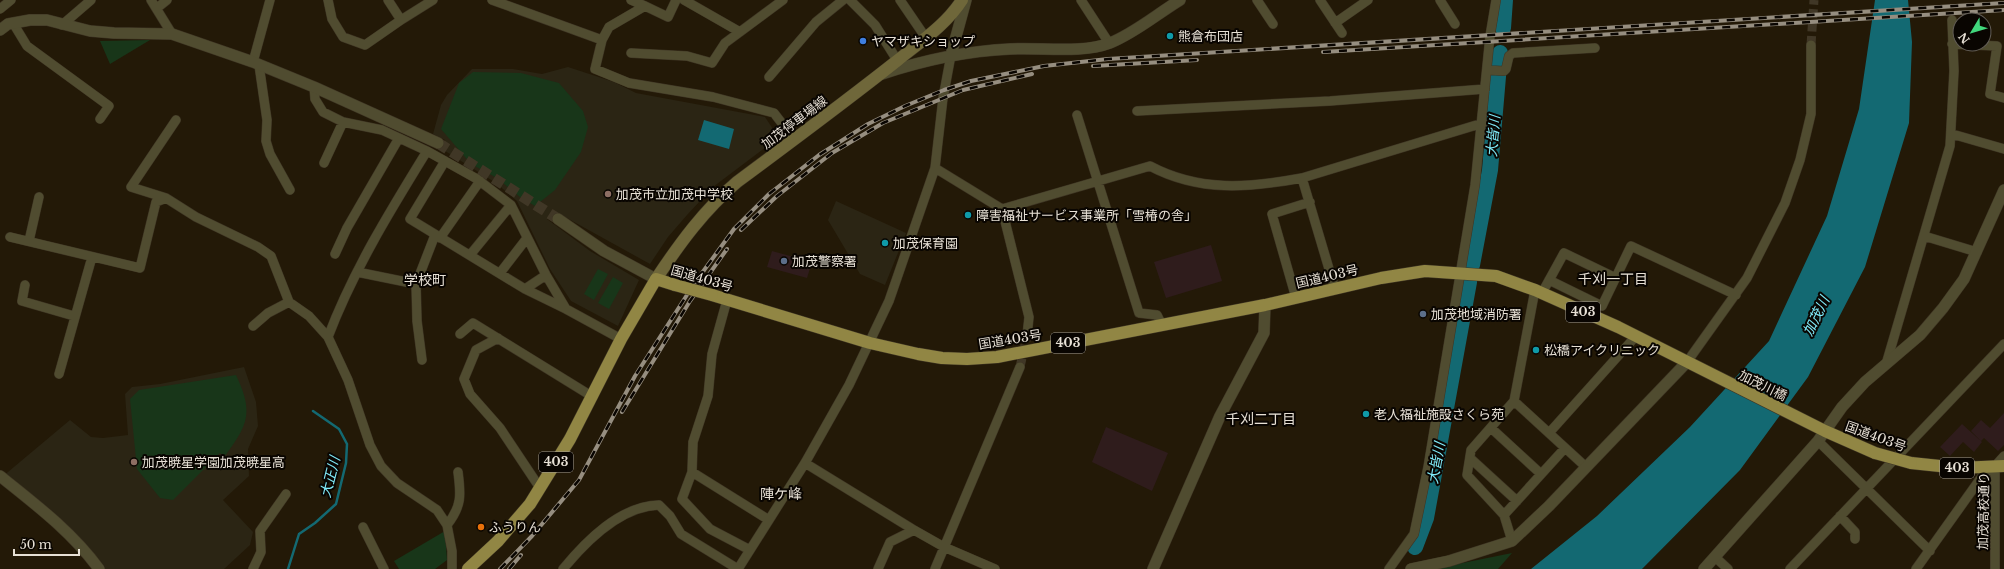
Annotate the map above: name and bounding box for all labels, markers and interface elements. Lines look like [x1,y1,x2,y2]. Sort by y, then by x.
north arrow [1952,12,1992,52]
place label: 熊倉布団店 [1178,28,1243,45]
text: N [1955,29,1973,47]
marker: 熊倉布団店 [1165,31,1175,41]
place label: ヤマザキショップ [871,33,975,50]
marker: ヤマザキショップ [858,36,868,46]
street label: 加茂停車場線 [758,92,831,153]
water label: 大皆川 [1482,112,1504,158]
place label: 加茂市立加茂中学校 [616,186,733,203]
marker: 加茂市立加茂中学校 [603,189,613,199]
place label: 障害福祉サービス事業所「雪椿の舎」 [976,207,1197,224]
marker: 障害福祉サービス事業所「雪椿の舎」 [963,210,973,220]
place label: 加茂保育園 [893,235,958,252]
marker: 加茂保育園 [880,238,890,248]
place label: 加茂警察署 [792,253,857,270]
marker: 加茂警察署 [779,256,789,266]
street label: 国道403号 [1294,261,1360,292]
street label: 国道403号 [669,262,735,295]
district label: 千刈一丁目 [1578,270,1648,288]
district label: 学校町 [404,271,446,289]
water label: 加茂川 [1799,291,1834,339]
road number: 403 [1566,302,1600,322]
place label: 加茂地域消防署 [1431,306,1522,323]
marker: 加茂地域消防署 [1418,309,1428,319]
street label: 国道403号 [977,326,1043,353]
road number: 403 [1051,333,1085,353]
place label: 松橋アイクリニック [1544,342,1660,359]
marker: 松橋アイクリニック [1531,345,1541,355]
street label: 加茂川橋 [1736,366,1790,404]
place label: 老人福祉施設さくら苑 [1374,406,1504,423]
marker: 老人福祉施設さくら苑 [1361,409,1371,419]
district label: 千刈二丁目 [1226,410,1296,428]
street label: 国道403号 [1843,418,1909,455]
water label: 大皆川 [1423,439,1449,485]
road number: 403 [539,452,573,472]
water label: 大正川 [316,453,344,500]
place label: 加茂暁星学園加茂暁星高 [142,454,285,471]
marker: 加茂暁星学園加茂暁星高 [129,457,139,467]
road number: 403 [1940,458,1974,478]
street label: 加茂高校通り [1974,472,1993,550]
district label: 陣ケ峰 [760,485,802,503]
place label: ふうりん [489,519,541,536]
marker: ふうりん [476,522,486,532]
scale bar [14,531,79,557]
text: 50 m [20,537,52,552]

